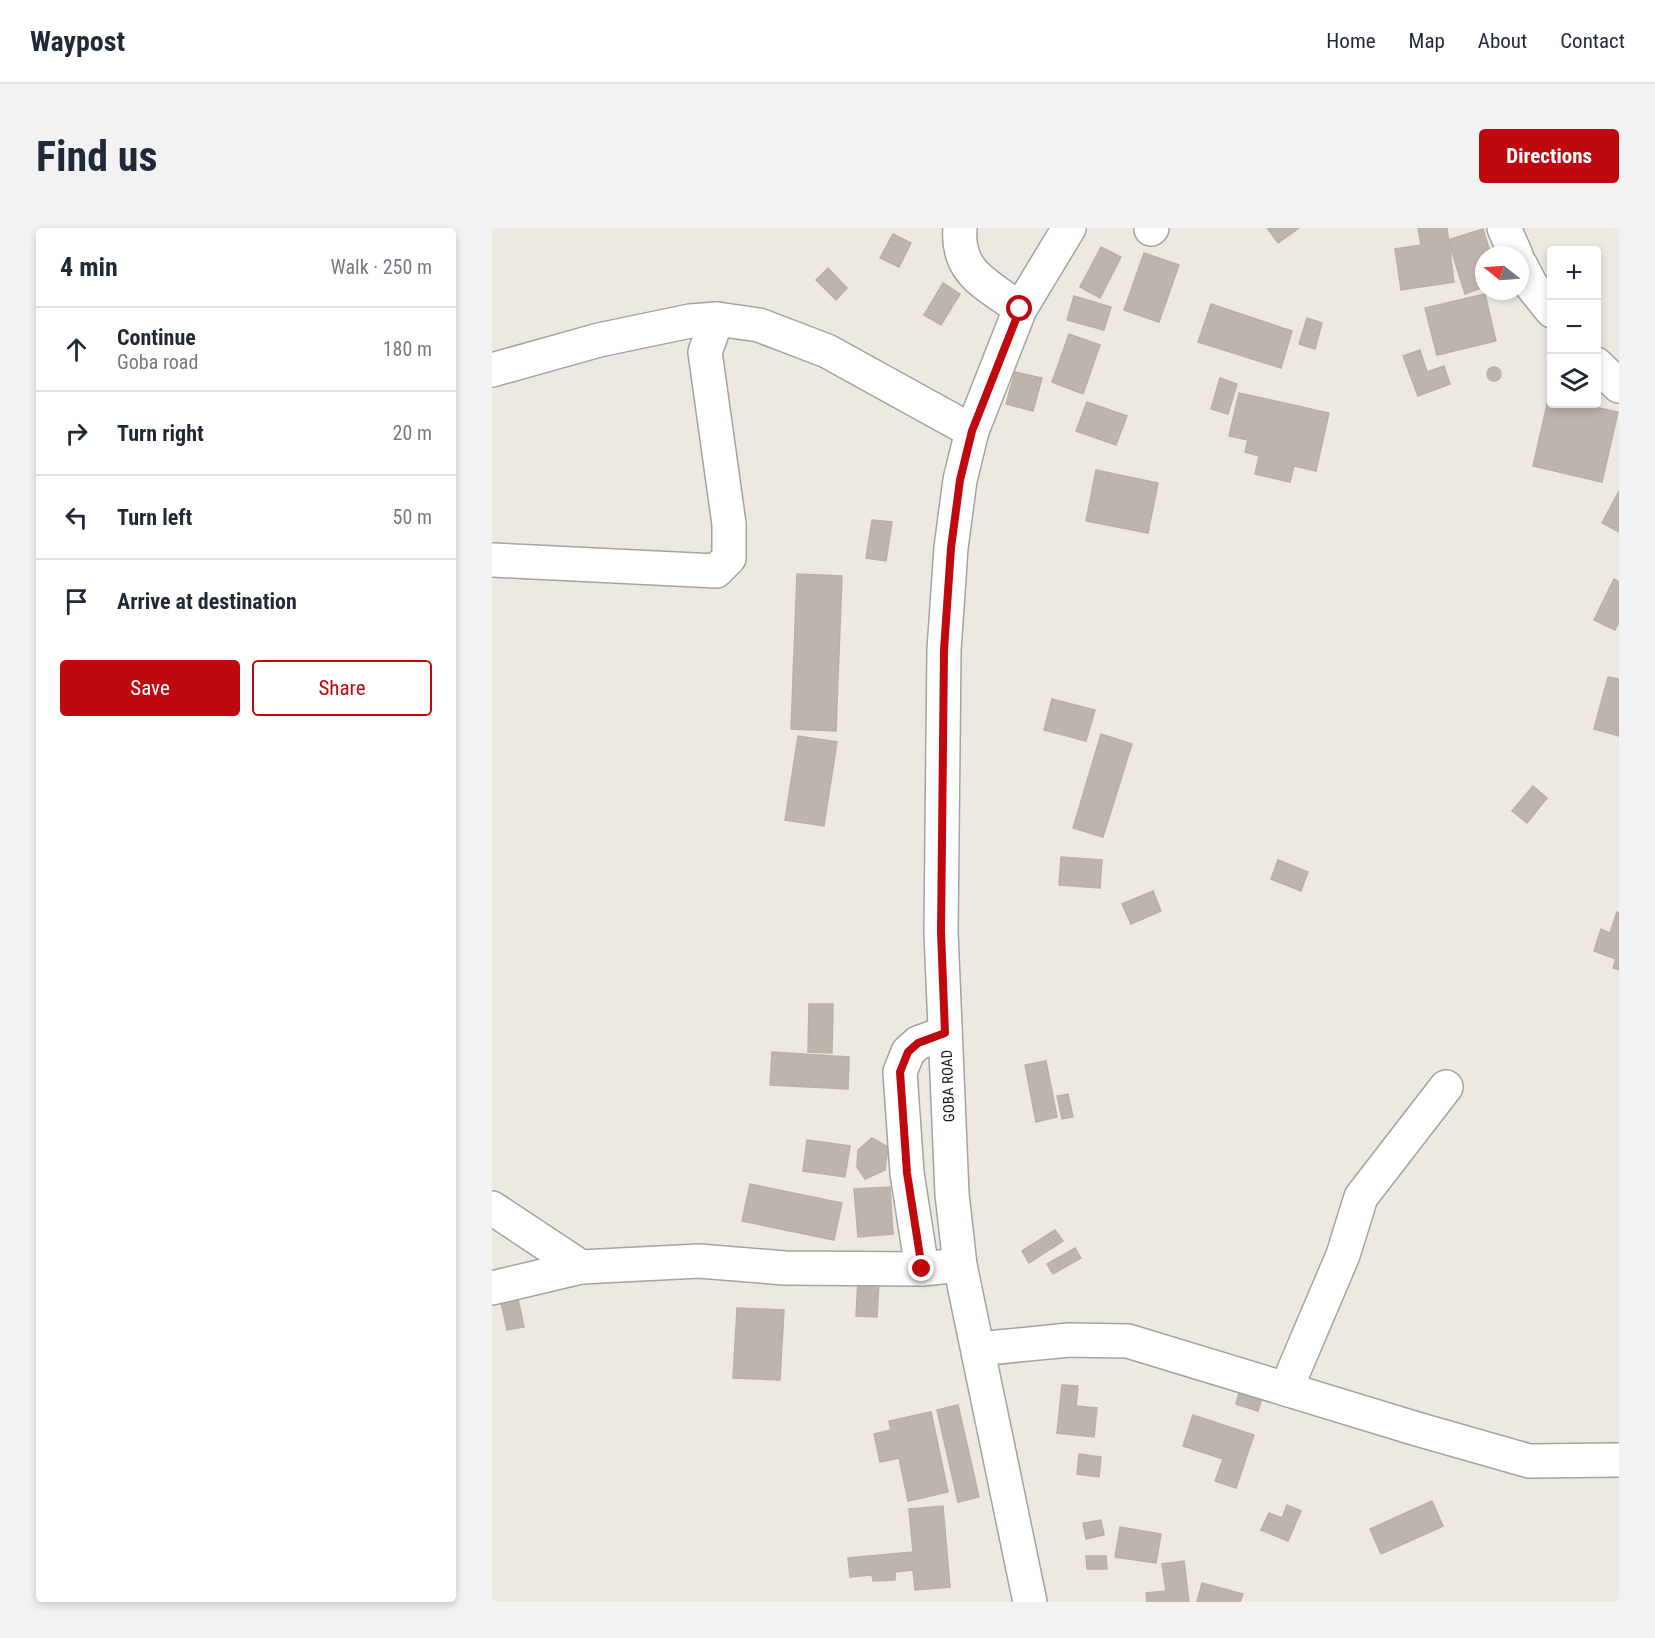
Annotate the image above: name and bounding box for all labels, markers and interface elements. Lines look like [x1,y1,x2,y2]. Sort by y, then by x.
text: Waypost [30,25,125,58]
text: Home [1326,29,1376,53]
text: Map [1409,29,1445,53]
text: About [1478,29,1527,53]
text: Contact [1560,29,1625,53]
button: Directions [1479,129,1619,183]
text: Find us [36,132,157,181]
north arrow [1475,246,1529,300]
map controls [1547,246,1601,408]
button: + [1547,246,1601,300]
text: 4 min [60,252,118,282]
text: Walk · 250 m [331,255,432,279]
route start [1006,295,1032,321]
button: − [1547,300,1601,354]
text: Continue [117,325,196,350]
icon: ahead [60,333,93,366]
text: 180 m [383,337,432,361]
text: Goba road [117,350,198,374]
button: layers [1547,354,1601,408]
icon: right [60,417,93,450]
text: Turn right [117,421,204,446]
text: 20 m [393,421,432,445]
icon: left [60,501,93,534]
text: Turn left [117,505,192,530]
text: 50 m [393,505,432,529]
icon: arrive [60,585,93,618]
text: Arrive at destination [117,589,297,614]
button: Save [60,660,240,716]
button: Share [252,660,432,716]
street label: GOBA ROAD [938,1050,958,1122]
route end [908,1255,934,1281]

